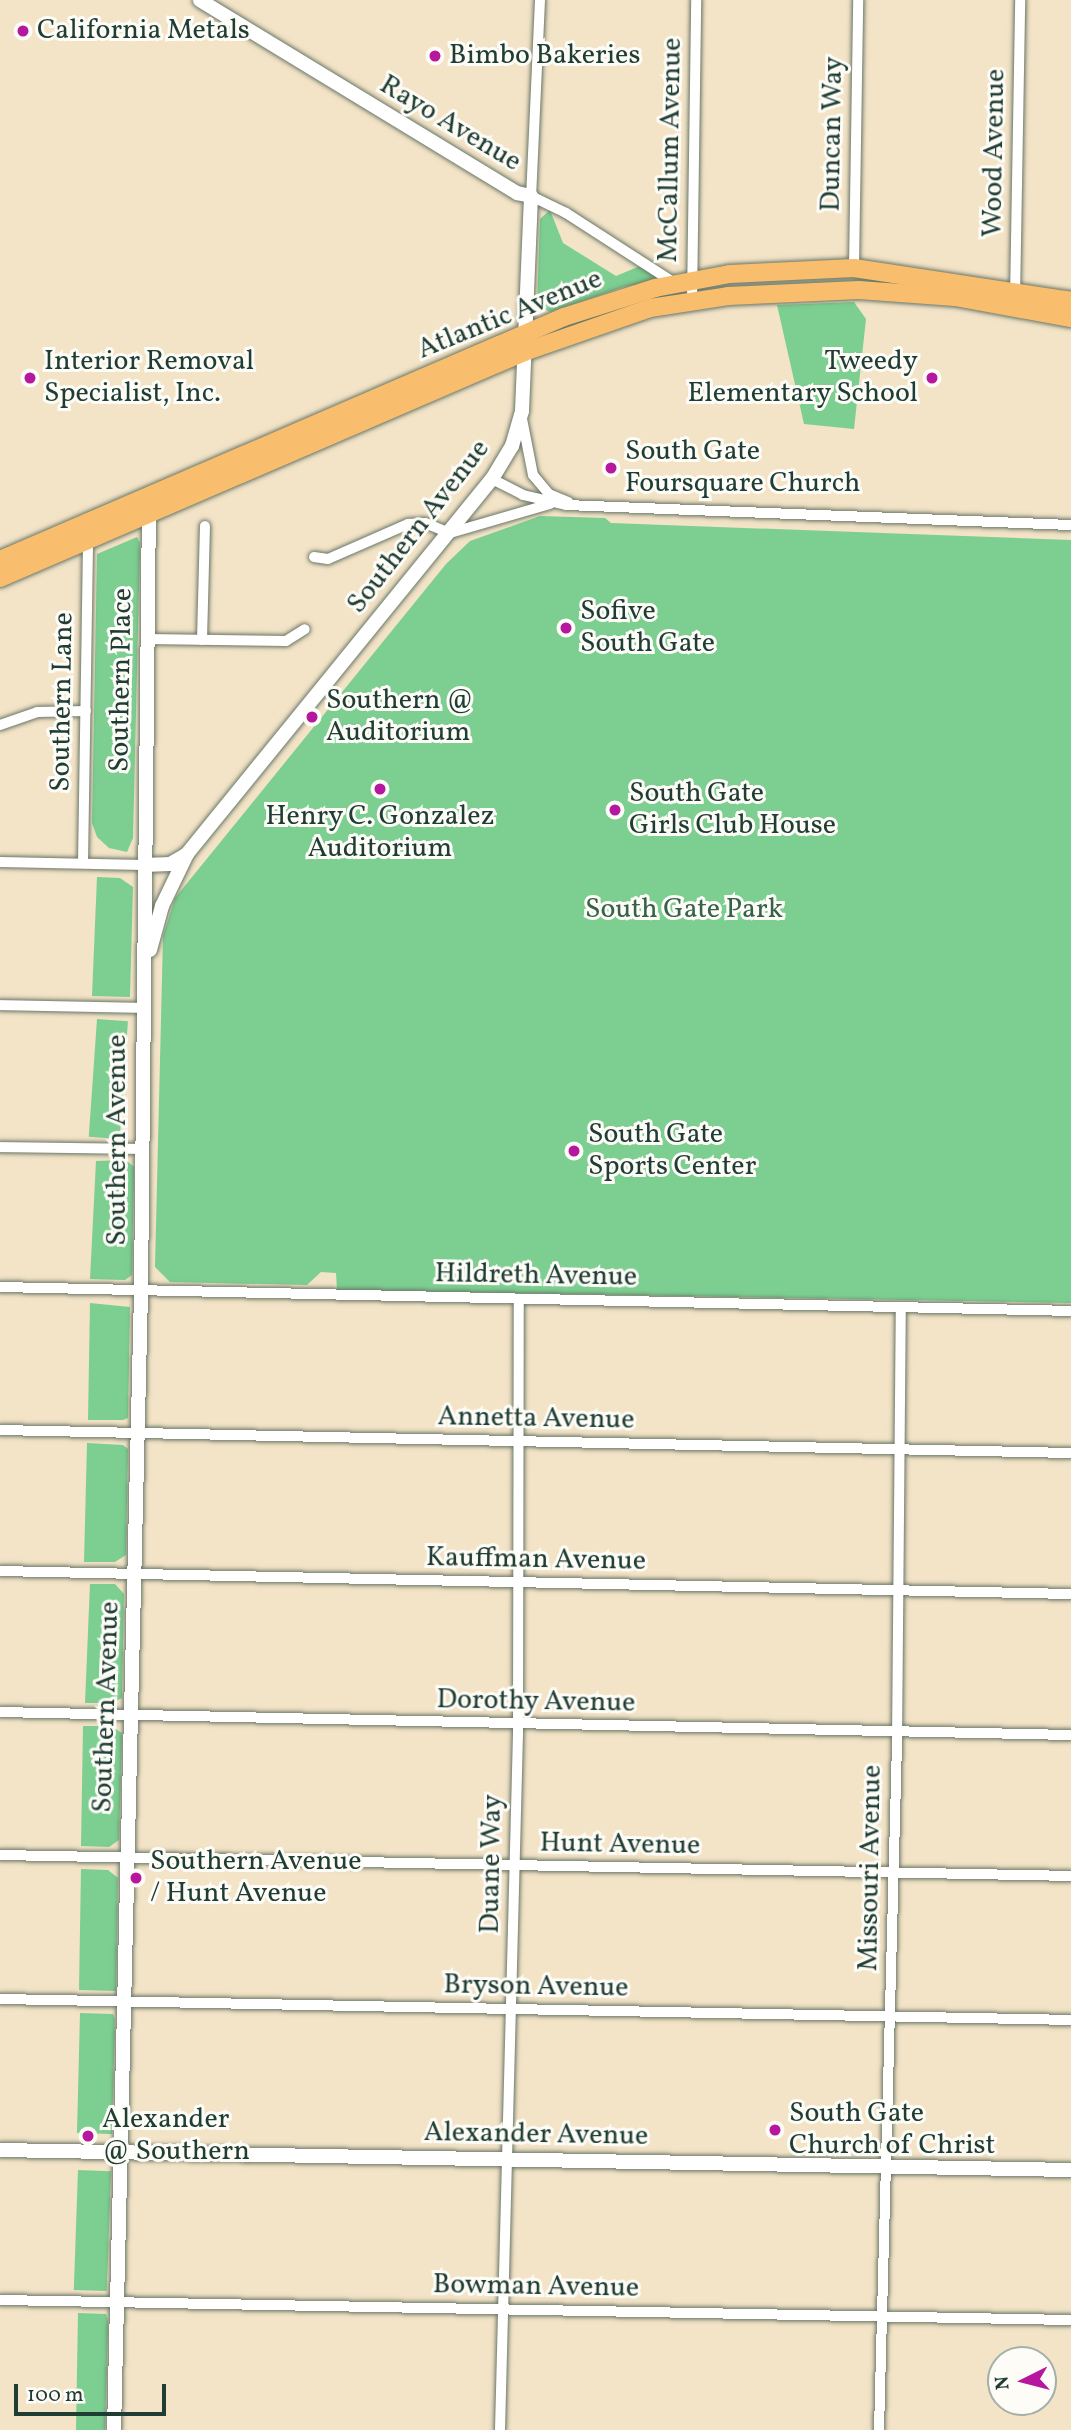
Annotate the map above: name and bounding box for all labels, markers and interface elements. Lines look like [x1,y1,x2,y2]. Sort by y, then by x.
place label: California Metals [37,14,250,48]
marker: California Metals [15,23,31,39]
street label: McCallum Avenue [652,37,690,263]
place label: Bimbo Bakeries [449,39,640,73]
marker: Bimbo Bakeries [427,48,443,64]
street label: Duncan Way [815,56,851,212]
street label: Wood Avenue [977,68,1013,238]
street label: Rayo Avenue [373,69,527,179]
street label: Atlantic Avenue [413,263,607,367]
place label: Interior Removal Specialist, Inc. [44,345,254,411]
place label: Tweedy Elementary School [687,345,918,411]
marker: Interior Removal Specialist, Inc. [22,370,38,386]
marker: Tweedy Elementary School [924,370,940,386]
street label: Southern Avenue [341,433,497,621]
place label: South Gate Foursquare Church [625,435,860,501]
marker: South Gate Foursquare Church [603,460,619,476]
street label: Southern Place [104,588,140,772]
place label: Sofive South Gate [580,595,715,661]
street label: Southern Lane [45,612,81,792]
marker: Sofive South Gate [558,620,574,636]
place label: Southern @ Auditorium [326,684,474,750]
marker: Southern @ Auditorium [304,709,320,725]
place label: South Gate Girls Club House [629,777,836,843]
marker: Henry C. Gonzalez Auditorium [372,781,388,797]
place label: Henry C. Gonzalez Auditorium [265,800,495,866]
marker: South Gate Girls Club House [607,802,623,818]
park label: South Gate Park [585,893,783,927]
street label: Southern Avenue [101,1034,135,1246]
place label: South Gate Sports Center [588,1118,756,1184]
marker: South Gate Sports Center [566,1143,582,1159]
street label: Hildreth Avenue [435,1257,637,1295]
street label: Annetta Avenue [437,1400,635,1438]
street label: Kauffman Avenue [426,1541,646,1579]
street label: Southern Avenue [87,1601,127,1813]
street label: Dorothy Avenue [436,1683,636,1721]
street label: Missouri Avenue [852,1764,890,1972]
street label: Duane Way [474,1794,510,1934]
street label: Hunt Avenue [539,1827,701,1863]
place label: Southern Avenue / Hunt Avenue [150,1845,362,1911]
marker: Southern Avenue / Hunt Avenue [128,1870,144,1886]
street label: Bryson Avenue [443,1969,629,2005]
place label: South Gate Church of Christ [789,2097,993,2163]
place label: Alexander @ Southern [102,2103,250,2169]
street label: Alexander Avenue [423,2116,649,2154]
marker: South Gate Church of Christ [767,2122,783,2138]
marker: Alexander @ Southern [80,2128,96,2144]
street label: Bowman Avenue [433,2268,639,2306]
north arrow [987,2346,1057,2416]
scale bar [18,2370,170,2414]
text: N [989,2375,1017,2391]
text: 100 m [27,2381,84,2410]

